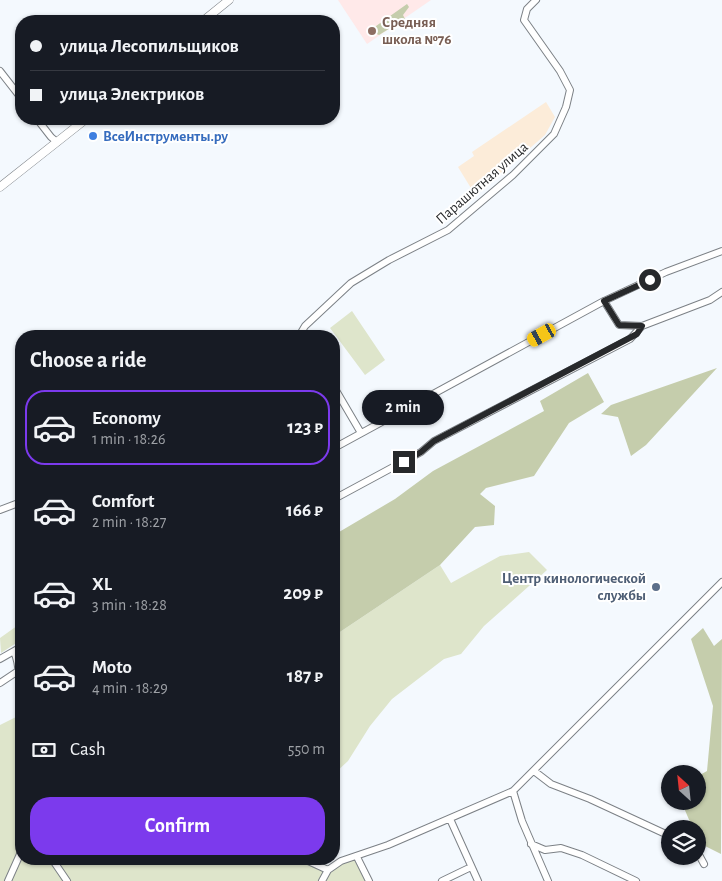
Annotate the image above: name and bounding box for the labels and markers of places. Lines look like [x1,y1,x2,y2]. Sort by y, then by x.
place label: Средняя школа №76 [382,15,452,47]
marker: Средняя школа №76 [366,25,378,37]
place label: ВсеИнструменты.ру [103,129,228,144]
marker: ВсеИнструменты.ру [87,130,99,142]
place label: Центр кинологической службы [502,571,646,603]
marker: Центр кинологической службы [650,581,662,593]

